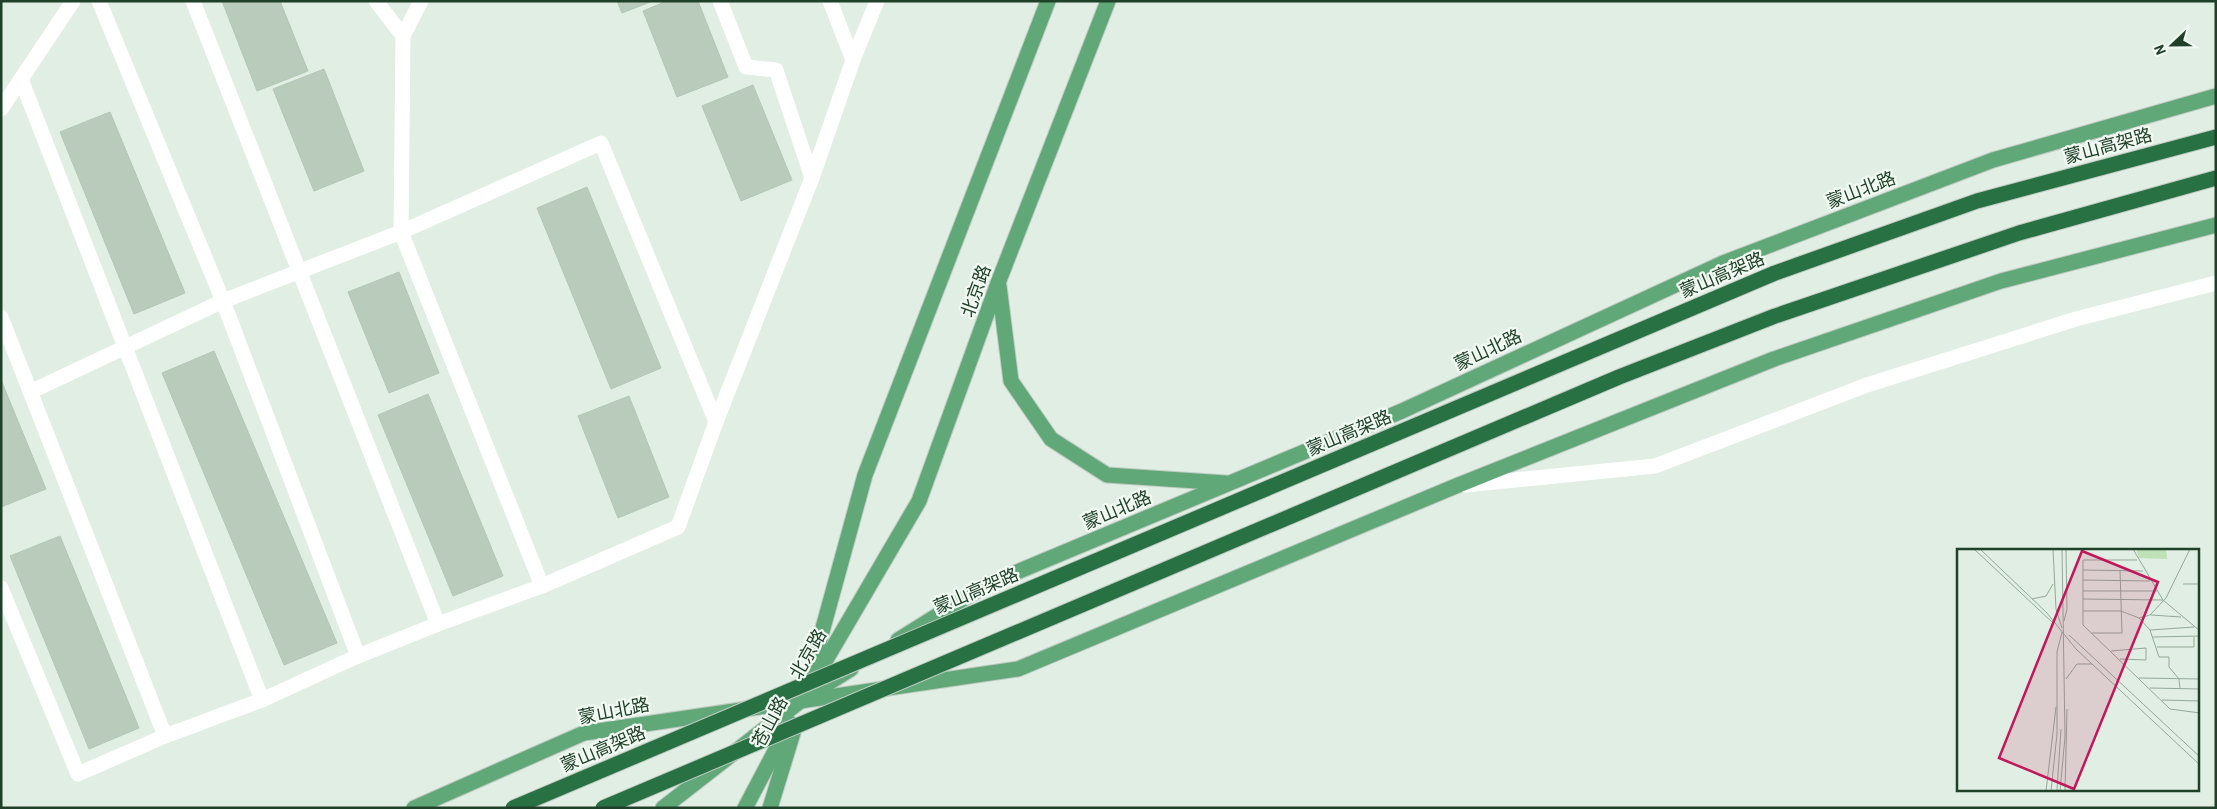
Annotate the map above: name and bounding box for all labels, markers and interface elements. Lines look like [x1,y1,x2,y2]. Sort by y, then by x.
north arrow [2147,20,2197,70]
text: N [2150,43,2169,58]
street label: 蒙山高架路 [2061,123,2154,167]
street label: 蒙山北路 [1823,166,1898,212]
street label: 蒙山高架路 [1676,246,1767,302]
street label: 北京路 [955,262,995,320]
street label: 蒙山北路 [1450,324,1525,374]
street label: 蒙山高架路 [1303,404,1394,460]
street label: 蒙山北路 [1079,485,1154,533]
inset map [1957,549,2200,792]
street label: 蒙山高架路 [930,562,1021,618]
street label: 北京路 [784,625,830,682]
street label: 蒙山北路 [576,692,651,728]
street label: 苍山路 [747,693,792,751]
street label: 蒙山高架路 [557,720,648,776]

